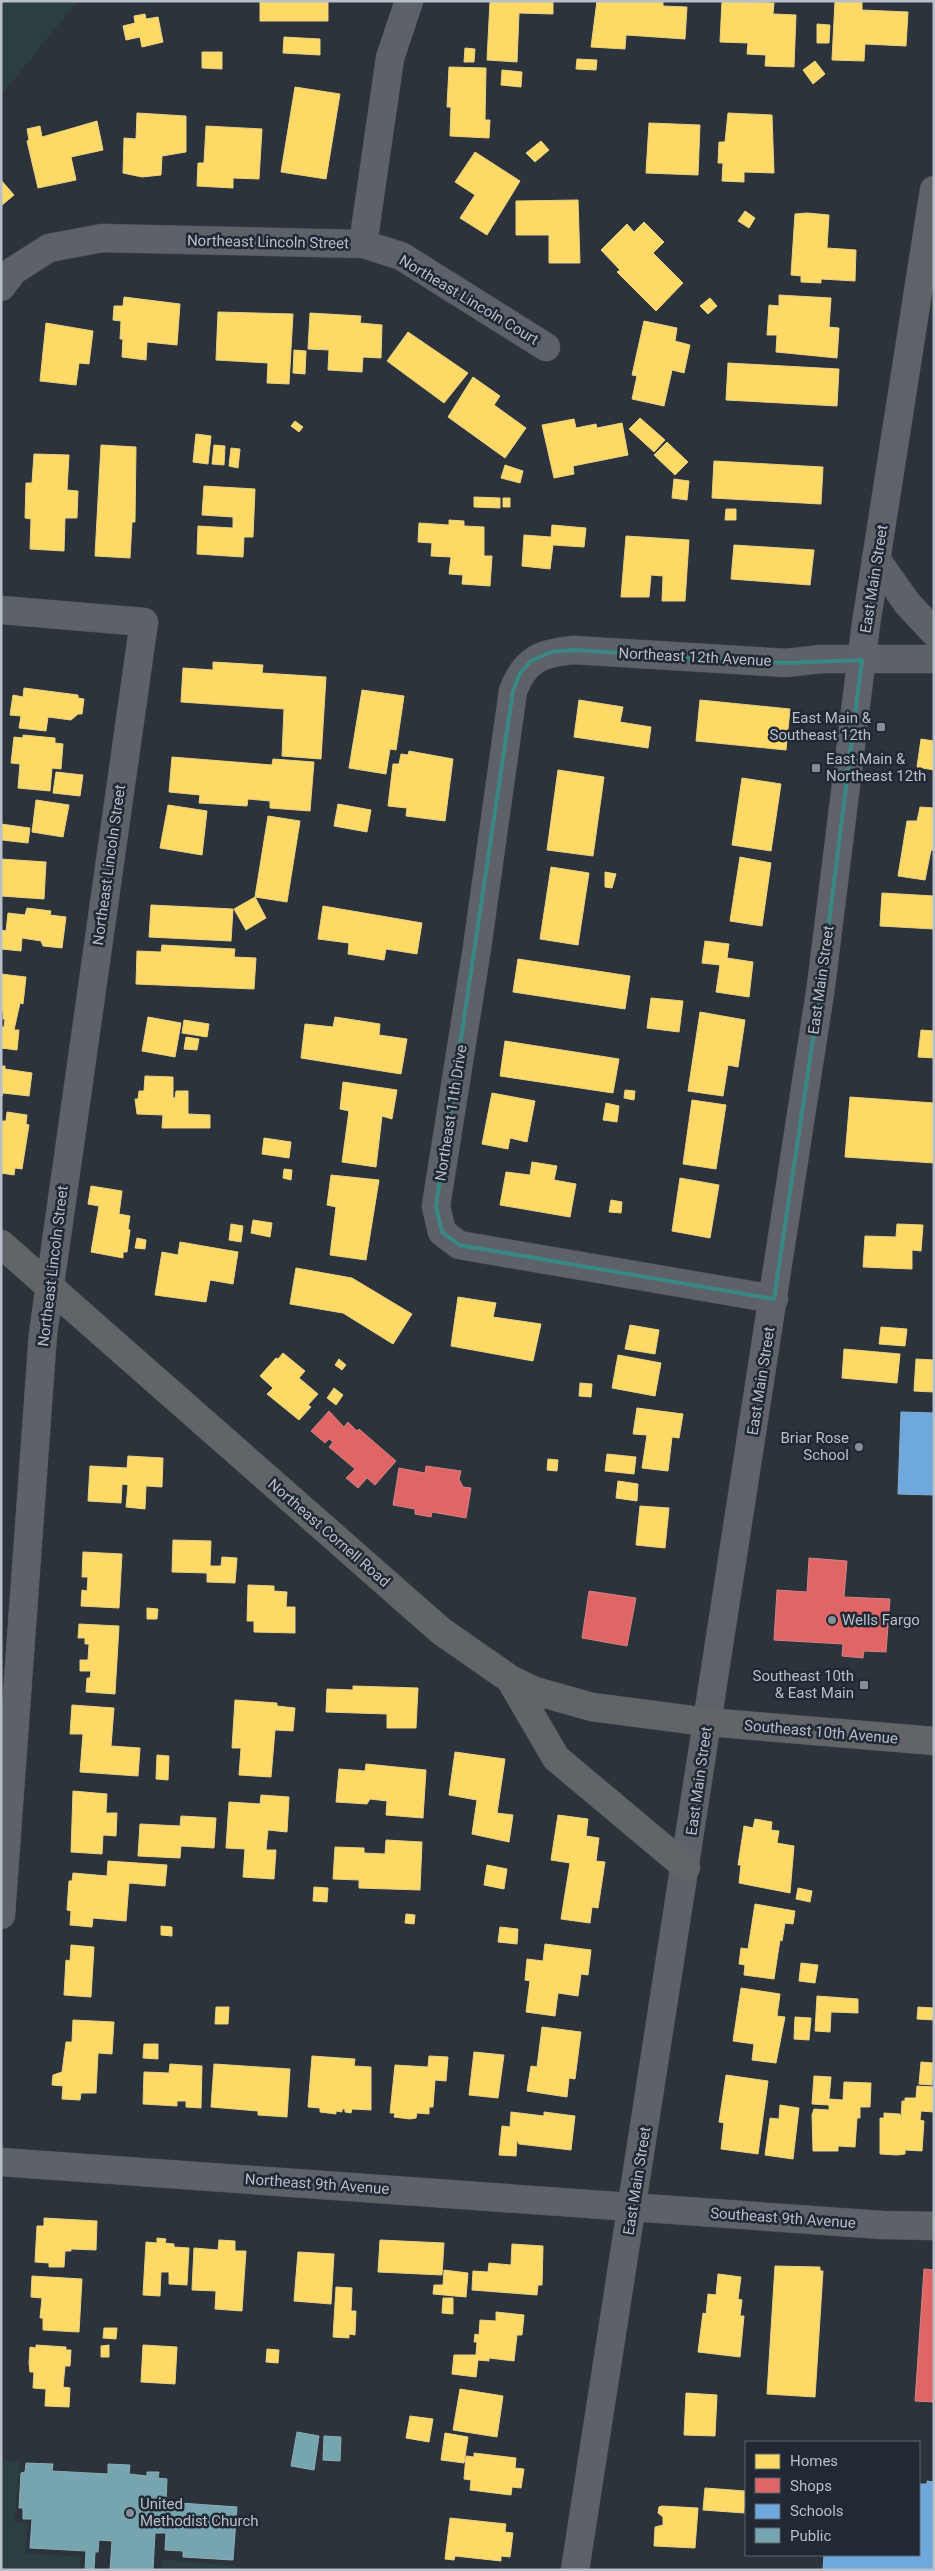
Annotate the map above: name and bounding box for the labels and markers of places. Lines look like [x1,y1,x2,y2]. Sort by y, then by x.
place label: East Main & Southeast 12th [770,709,872,744]
marker: East Main & Southeast 12th [875,721,887,733]
place label: East Main & Northeast 12th [826,750,926,785]
marker: East Main & Northeast 12th [810,762,822,774]
place label: Briar Rose School [780,1429,849,1464]
marker: Briar Rose School [853,1441,865,1453]
place label: Wells Fargo [842,1611,920,1629]
marker: Wells Fargo [826,1614,838,1626]
place label: Southeast 10th & East Main [753,1667,854,1702]
marker: Southeast 10th & East Main [858,1679,870,1691]
place label: United Methodist Church [140,2495,259,2530]
marker: United Methodist Church [124,2507,136,2519]

